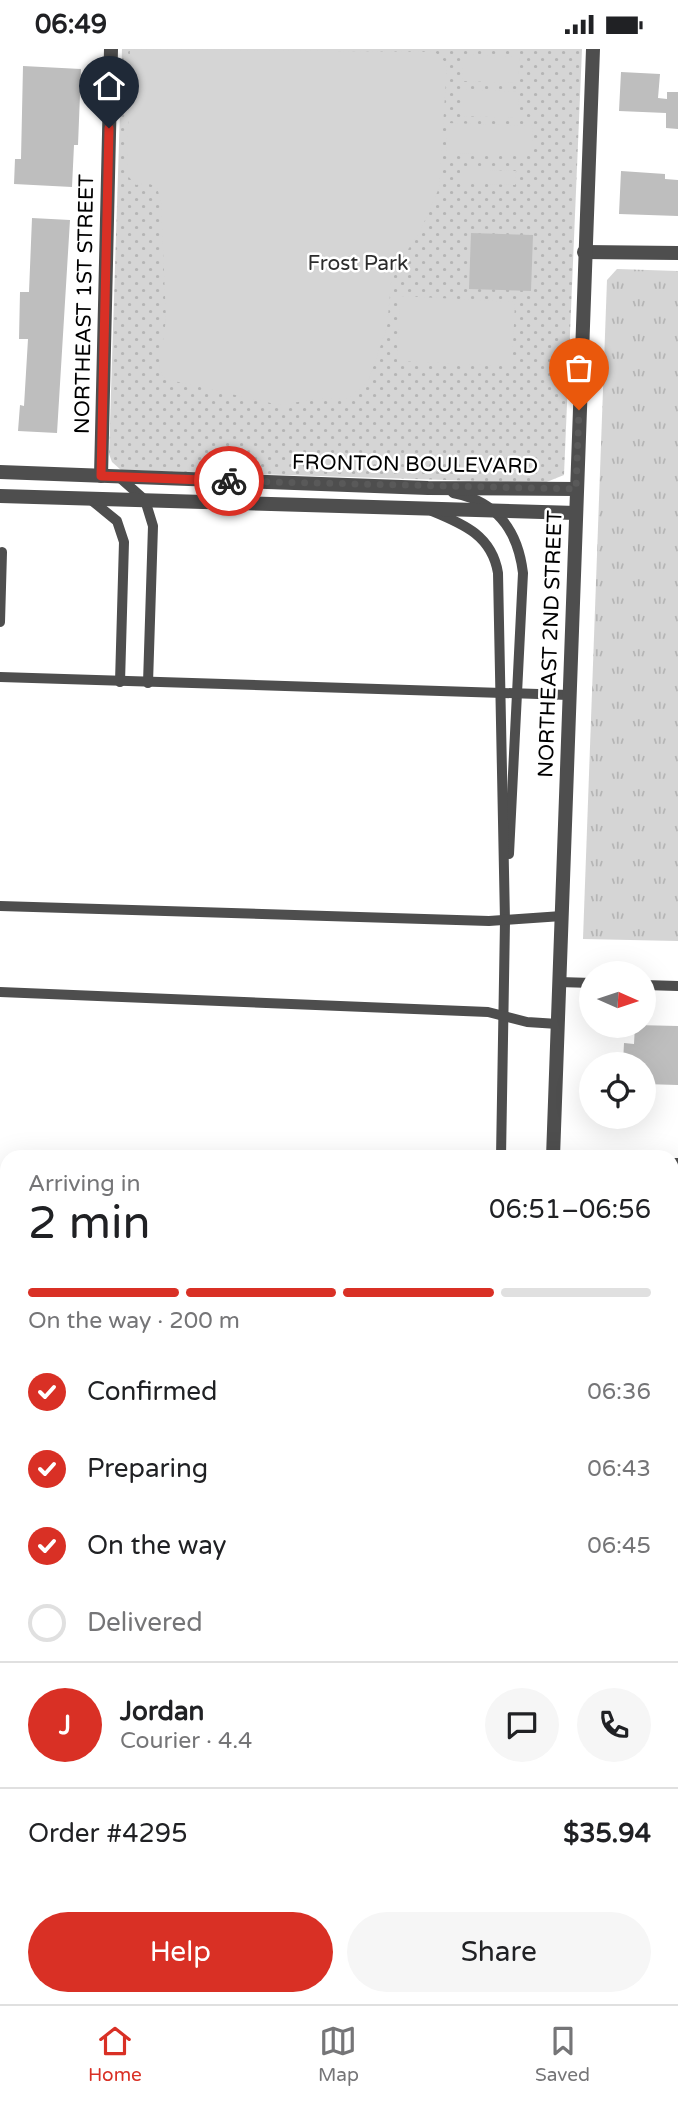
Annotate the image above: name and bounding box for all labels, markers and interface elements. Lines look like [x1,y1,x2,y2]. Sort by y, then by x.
text: 06:49 [35,9,107,40]
pin [79,56,139,128]
icon: home [90,67,128,105]
street label: NORTHEAST 1ST STREET [70,174,99,434]
park label: Frost Park [307,251,409,276]
pin [549,338,609,410]
icon: bag [560,349,598,387]
courier [194,446,264,516]
street label: FRONTON BOULEVARD [292,450,538,479]
icon: bike [210,462,248,500]
street label: NORTHEAST 2ND STREET [533,510,568,778]
north arrow [579,961,656,1038]
map controls [579,961,656,1129]
button: locate [579,1052,656,1129]
text: Arriving in [28,1170,141,1198]
text: 06:51–06:56 [489,1194,651,1225]
text: 2 min [28,1196,151,1251]
text: On the way · 200 m [28,1307,240,1335]
icon: check [28,1373,66,1411]
text: Confirmed [87,1376,217,1407]
text: 06:36 [587,1378,651,1406]
icon: check [28,1450,66,1488]
text: Preparing [87,1453,208,1484]
text: 06:43 [587,1455,651,1483]
icon: check [28,1527,66,1565]
text: On the way [87,1530,227,1561]
text: 06:45 [587,1532,651,1560]
text: Delivered [87,1607,203,1638]
button: chat [485,1688,559,1762]
button: phone [577,1688,651,1762]
text: Jordan [120,1696,204,1727]
text: J [59,1710,71,1741]
text: Courier · 4.4 [120,1727,252,1755]
text: Order #4295 [28,1818,188,1849]
text: $35.94 [563,1818,651,1849]
button: Help [28,1912,333,1992]
button: Share [347,1912,651,1992]
tab: Home [88,2022,142,2086]
tab: Map [318,2022,359,2086]
tab: Saved [535,2022,590,2086]

